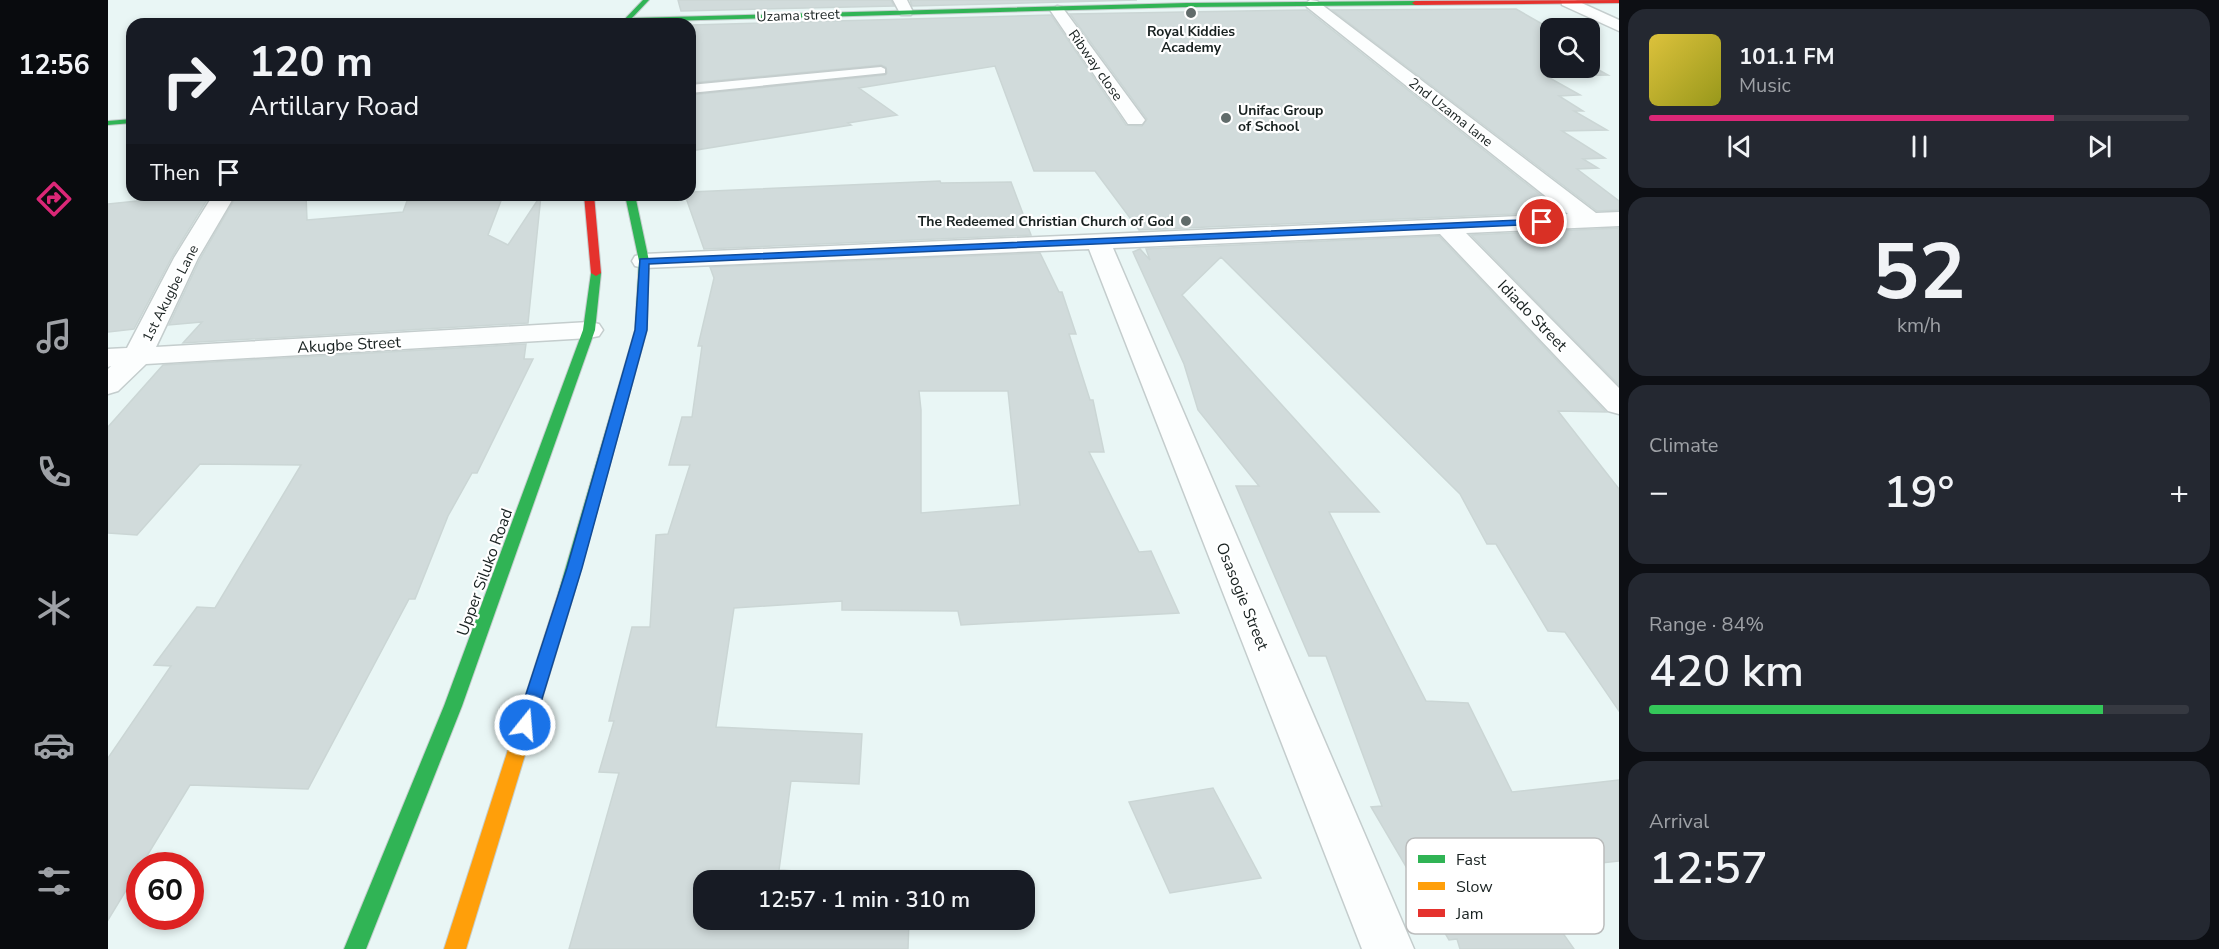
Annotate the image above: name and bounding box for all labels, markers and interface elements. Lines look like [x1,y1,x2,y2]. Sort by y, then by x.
street label: Uzama street [756,5,840,26]
marker: Royal Kiddies Academy [1184,6,1198,20]
map controls [1540,18,1600,78]
button: search [1540,18,1600,78]
place label: Royal Kiddies Academy [1147,22,1235,57]
street label: Ribway close [1064,26,1127,105]
text: 120 m [249,34,373,91]
icon: right [150,42,228,120]
text: 101.1 FM [1739,42,1835,72]
text: 12:56 [18,47,90,84]
text: Music [1739,72,1791,99]
street label: 2nd Uzama lane [1405,73,1497,151]
text: Artillary Road [249,88,419,125]
place label: Unifac Group of School [1238,101,1323,136]
marker: Unifac Group of School [1219,111,1233,125]
icon: previous [1723,130,1756,163]
icon: pause [1903,130,1936,163]
icon: next [2083,130,2116,163]
icon: arrive [212,156,245,189]
text: Then [150,158,200,188]
icon: directions [33,178,75,220]
pin [1516,196,1567,247]
icon: arrive [1525,205,1558,238]
place label: The Redeemed Christian Church of God [918,212,1174,231]
marker: The Redeemed Christian Church of God [1179,214,1193,228]
text: 52 [1872,219,1966,326]
street label: 1st Akugbe Lane [138,241,203,345]
street label: Idiado Street [1493,275,1572,357]
text: km/h [1897,312,1941,339]
icon: music [33,315,75,357]
street label: Akugbe Street [297,331,402,359]
text: Climate [1649,432,1718,459]
icon: phone [33,451,75,493]
text: 19° [1884,462,1954,523]
text: − [1649,470,1669,515]
text: + [2169,470,2189,515]
street label: Upper Siluko Road [452,506,518,639]
street label: Osasogie Street [1210,539,1274,654]
icon: climate [33,587,75,629]
text: Range · 84% [1649,611,1764,638]
text: 420 km [1649,641,1804,702]
position arrow [493,693,557,757]
icon: car [33,724,75,766]
text: Arrival [1649,808,1709,835]
legend [1406,838,1604,934]
text: 12:57 [1649,838,1768,899]
text: Fast [1456,849,1487,871]
speed limit sign: 60 [126,852,204,930]
icon: filters [33,860,75,902]
text: Slow [1456,876,1493,898]
text: 12:57 · 1 min · 310 m [758,885,970,915]
text: Jam [1455,903,1483,925]

